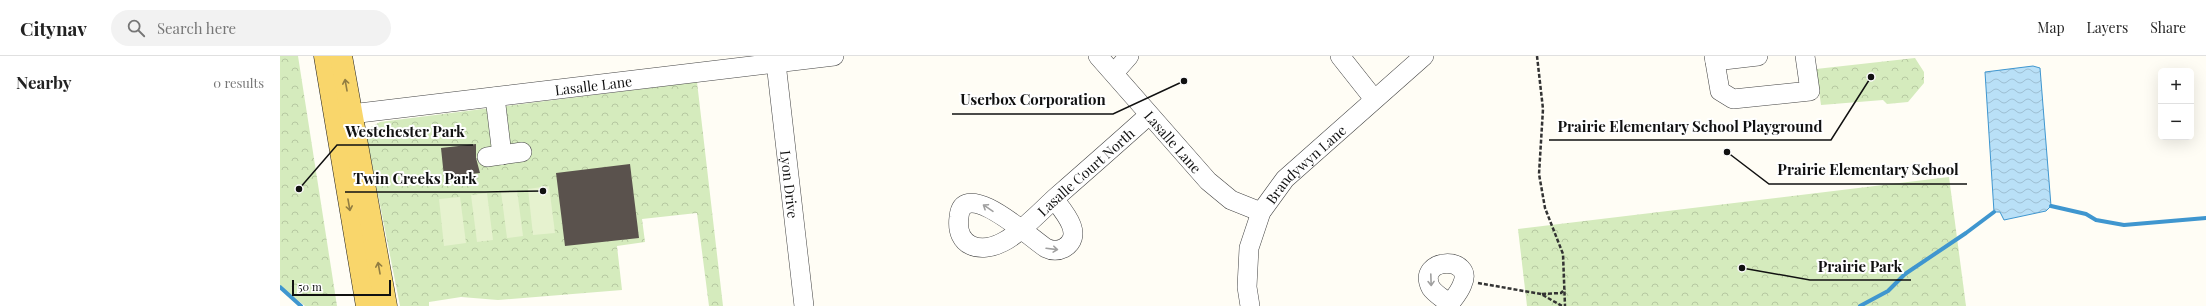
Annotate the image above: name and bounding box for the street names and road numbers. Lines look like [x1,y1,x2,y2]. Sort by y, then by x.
street label: Lasalle Lane [554,71,633,99]
street label: Lasalle Lane [1141,106,1206,177]
street label: Brandywyn Lane [1261,120,1350,207]
street label: Lasalle Court North [1033,123,1139,220]
street label: Lyon Drive [777,149,803,219]

